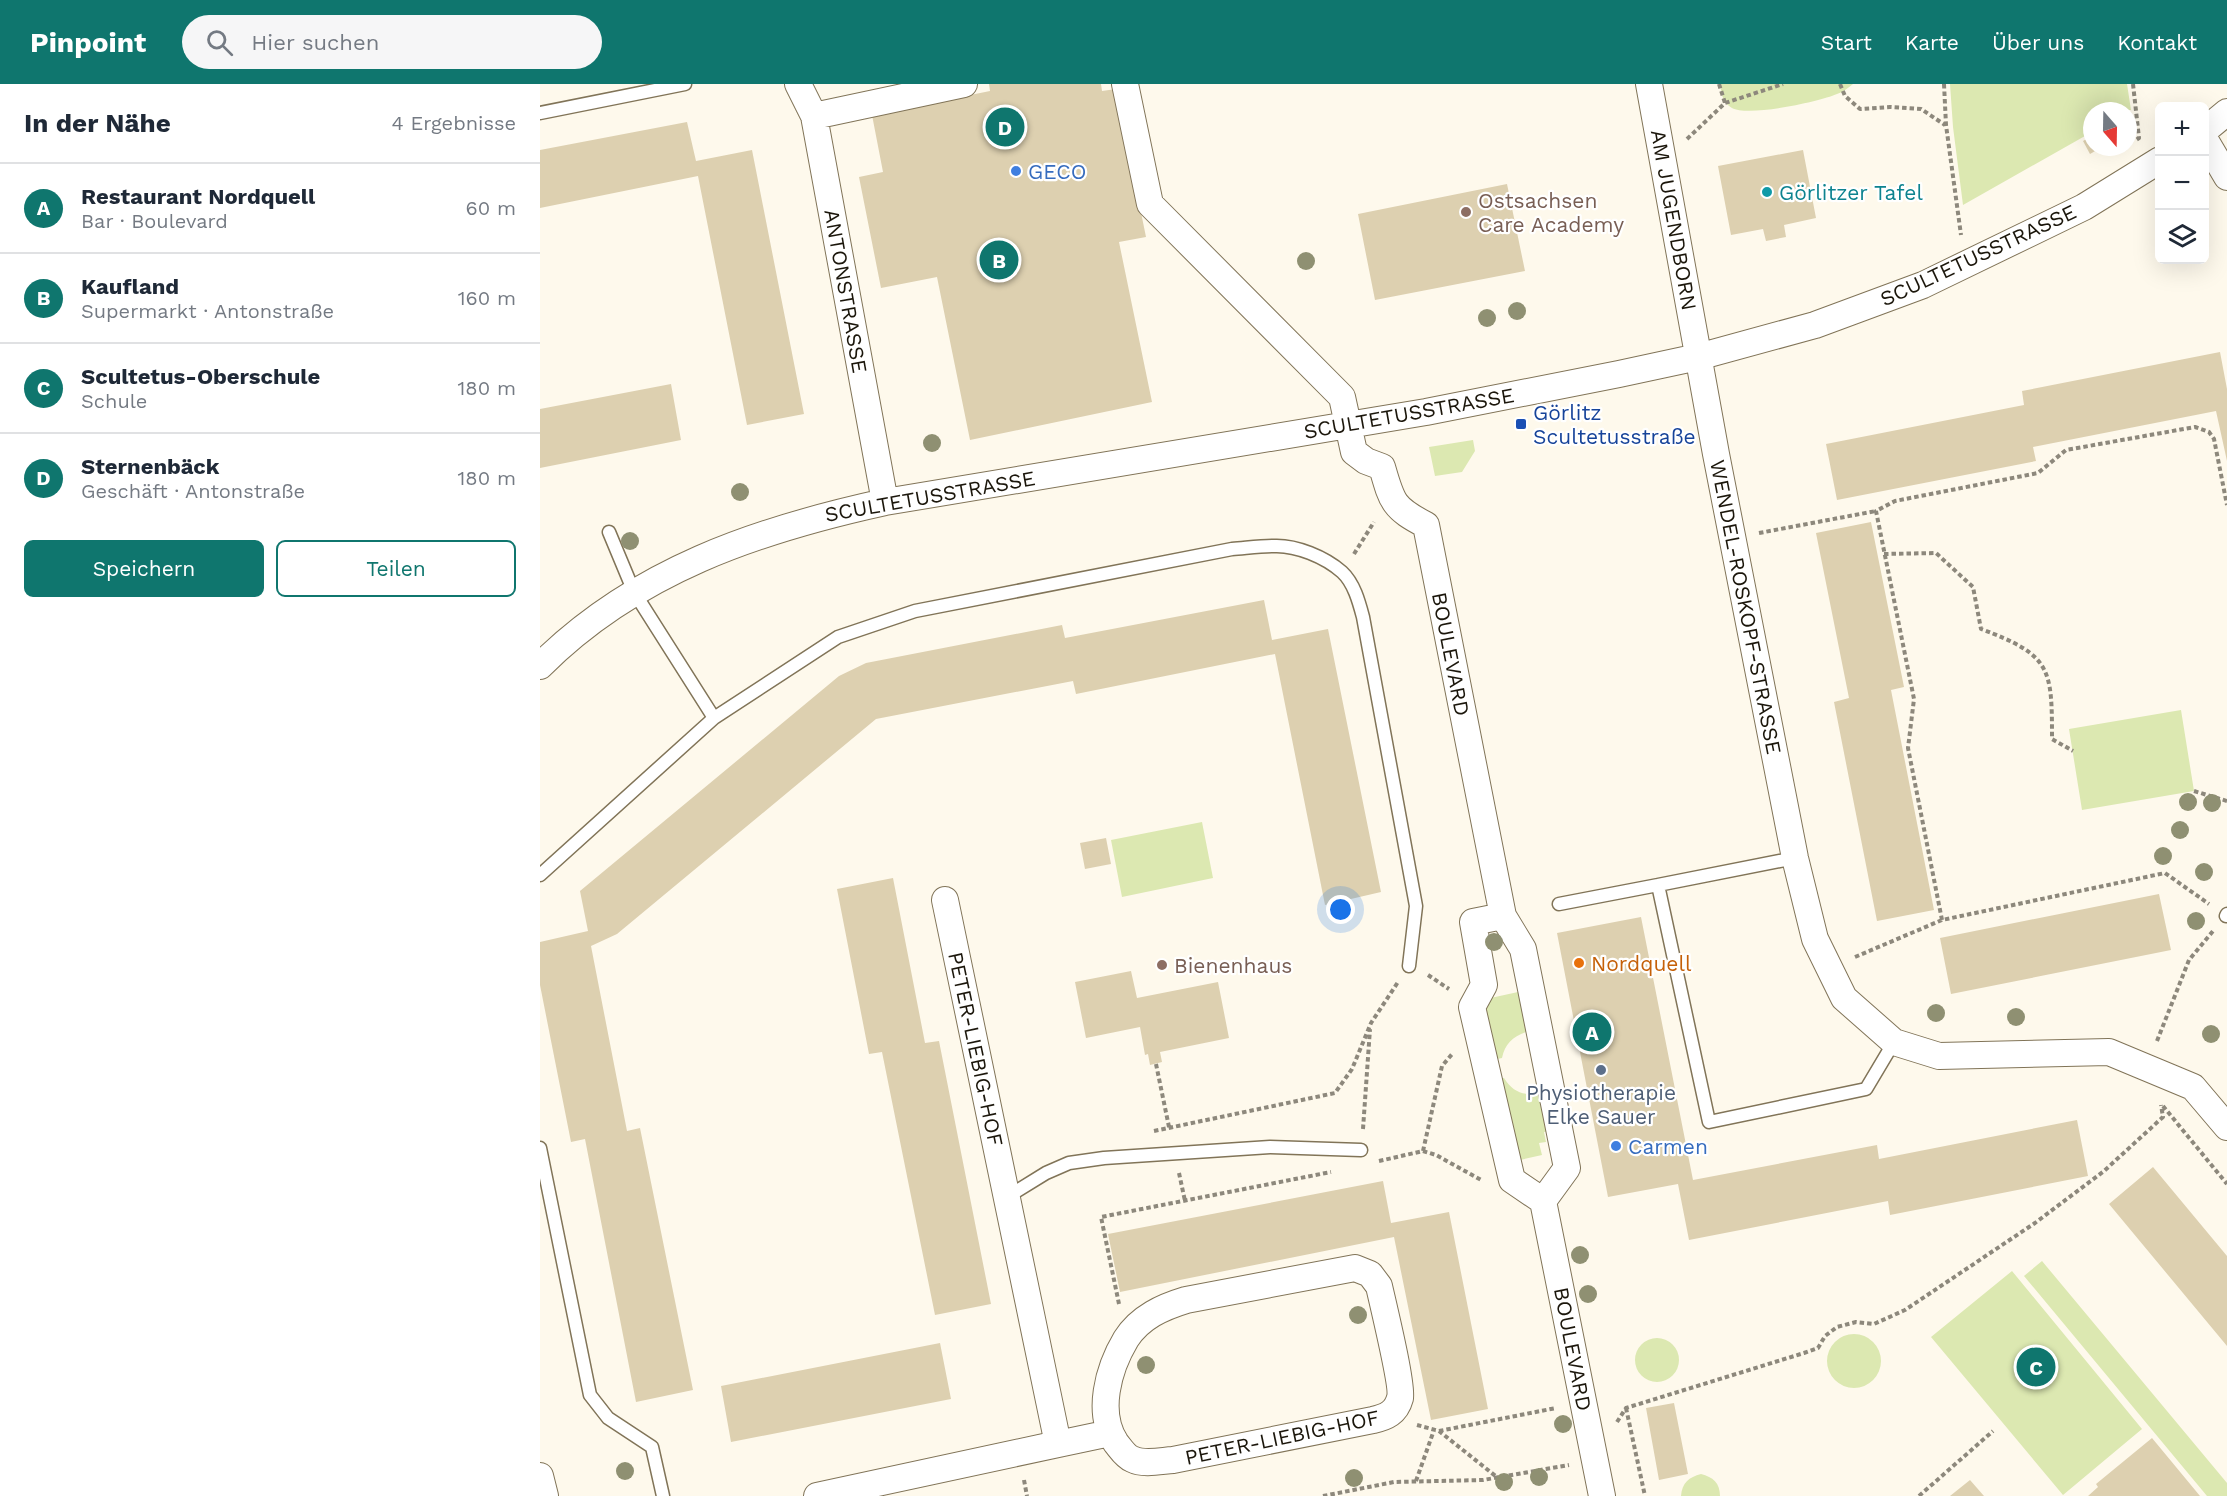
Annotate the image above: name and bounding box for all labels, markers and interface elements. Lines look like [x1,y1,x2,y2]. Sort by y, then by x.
search box [182,15,602,69]
text: Pinpoint [30,26,146,59]
icon: search [203,26,236,59]
text: Hier suchen [251,30,379,55]
text: Start [1821,30,1872,55]
text: Karte [1905,30,1959,55]
text: Über uns [1992,30,2084,55]
text: Kontakt [2117,30,2197,55]
north arrow [2083,102,2137,156]
map controls [2155,102,2209,264]
button: + [2155,102,2209,156]
pin: D [986,104,1024,150]
text: In der Nähe [24,108,171,138]
text: 4 Ergebnisse [392,111,516,135]
street label: AM JUGENDBORN [1646,128,1702,312]
button: − [2155,156,2209,210]
place label: GECO [1028,159,1086,184]
marker: GECO [1009,164,1023,178]
place label: Görlitzer Tafel [1779,180,1923,205]
text: Restaurant Nordquell [81,184,315,209]
marker: Görlitzer Tafel [1760,185,1774,199]
place label: Ostsachsen Care Academy [1478,188,1624,237]
text: A [37,196,50,220]
text: 60 m [466,196,516,220]
street label: SCULTETUSSTRASSE [1876,199,2080,311]
marker: Ostsachsen Care Academy [1459,205,1473,219]
street label: ANTONSTRASSE [819,207,873,375]
text: Bar · Boulevard [81,209,228,233]
button: layers [2155,210,2209,264]
pin: B [980,238,1018,282]
text: Kaufland [81,274,179,299]
text: B [37,286,50,310]
text: 160 m [458,286,516,310]
text: Supermarkt · Antonstraße [81,299,334,323]
text: Scultetus-Oberschule [81,364,320,389]
text: C [37,376,50,400]
text: 180 m [458,376,516,400]
street label: SCULTETUSSTRASSE [1302,382,1516,444]
text: Schule [81,389,147,413]
place label: Görlitz Scultetusstraße [1533,400,1696,449]
marker: Görlitz Scultetusstraße [1514,417,1528,431]
text: Sternenbäck [81,454,220,479]
street label: WENDEL-ROSKOPF-STRASSE [1705,458,1787,756]
street label: SCULTETUSSTRASSE [823,465,1037,527]
text: D [36,466,51,490]
text: 180 m [458,466,516,490]
text: Geschäft · Antonstraße [81,479,305,503]
button: Speichern [24,540,264,597]
button: Teilen [276,540,516,597]
street label: BOULEVARD [1427,590,1475,718]
your location [1326,895,1355,924]
street label: PETER-LIEBIG-HOF [943,950,1009,1148]
place label: Nordquell [1591,951,1692,976]
place label: Bienenhaus [1174,953,1292,978]
marker: Nordquell [1572,956,1586,970]
marker: Bienenhaus [1155,958,1169,972]
pin: A [1572,1010,1612,1054]
marker: Physiotherapie Elke Sauer [1594,1063,1608,1077]
place label: Physiotherapie Elke Sauer [1526,1080,1676,1129]
place label: Carmen [1628,1134,1708,1159]
marker: Carmen [1609,1139,1623,1153]
street label: BOULEVARD [1549,1285,1597,1413]
pin: C [2016,1344,2056,1390]
street label: PETER-LIEBIG-HOF [1183,1404,1381,1470]

